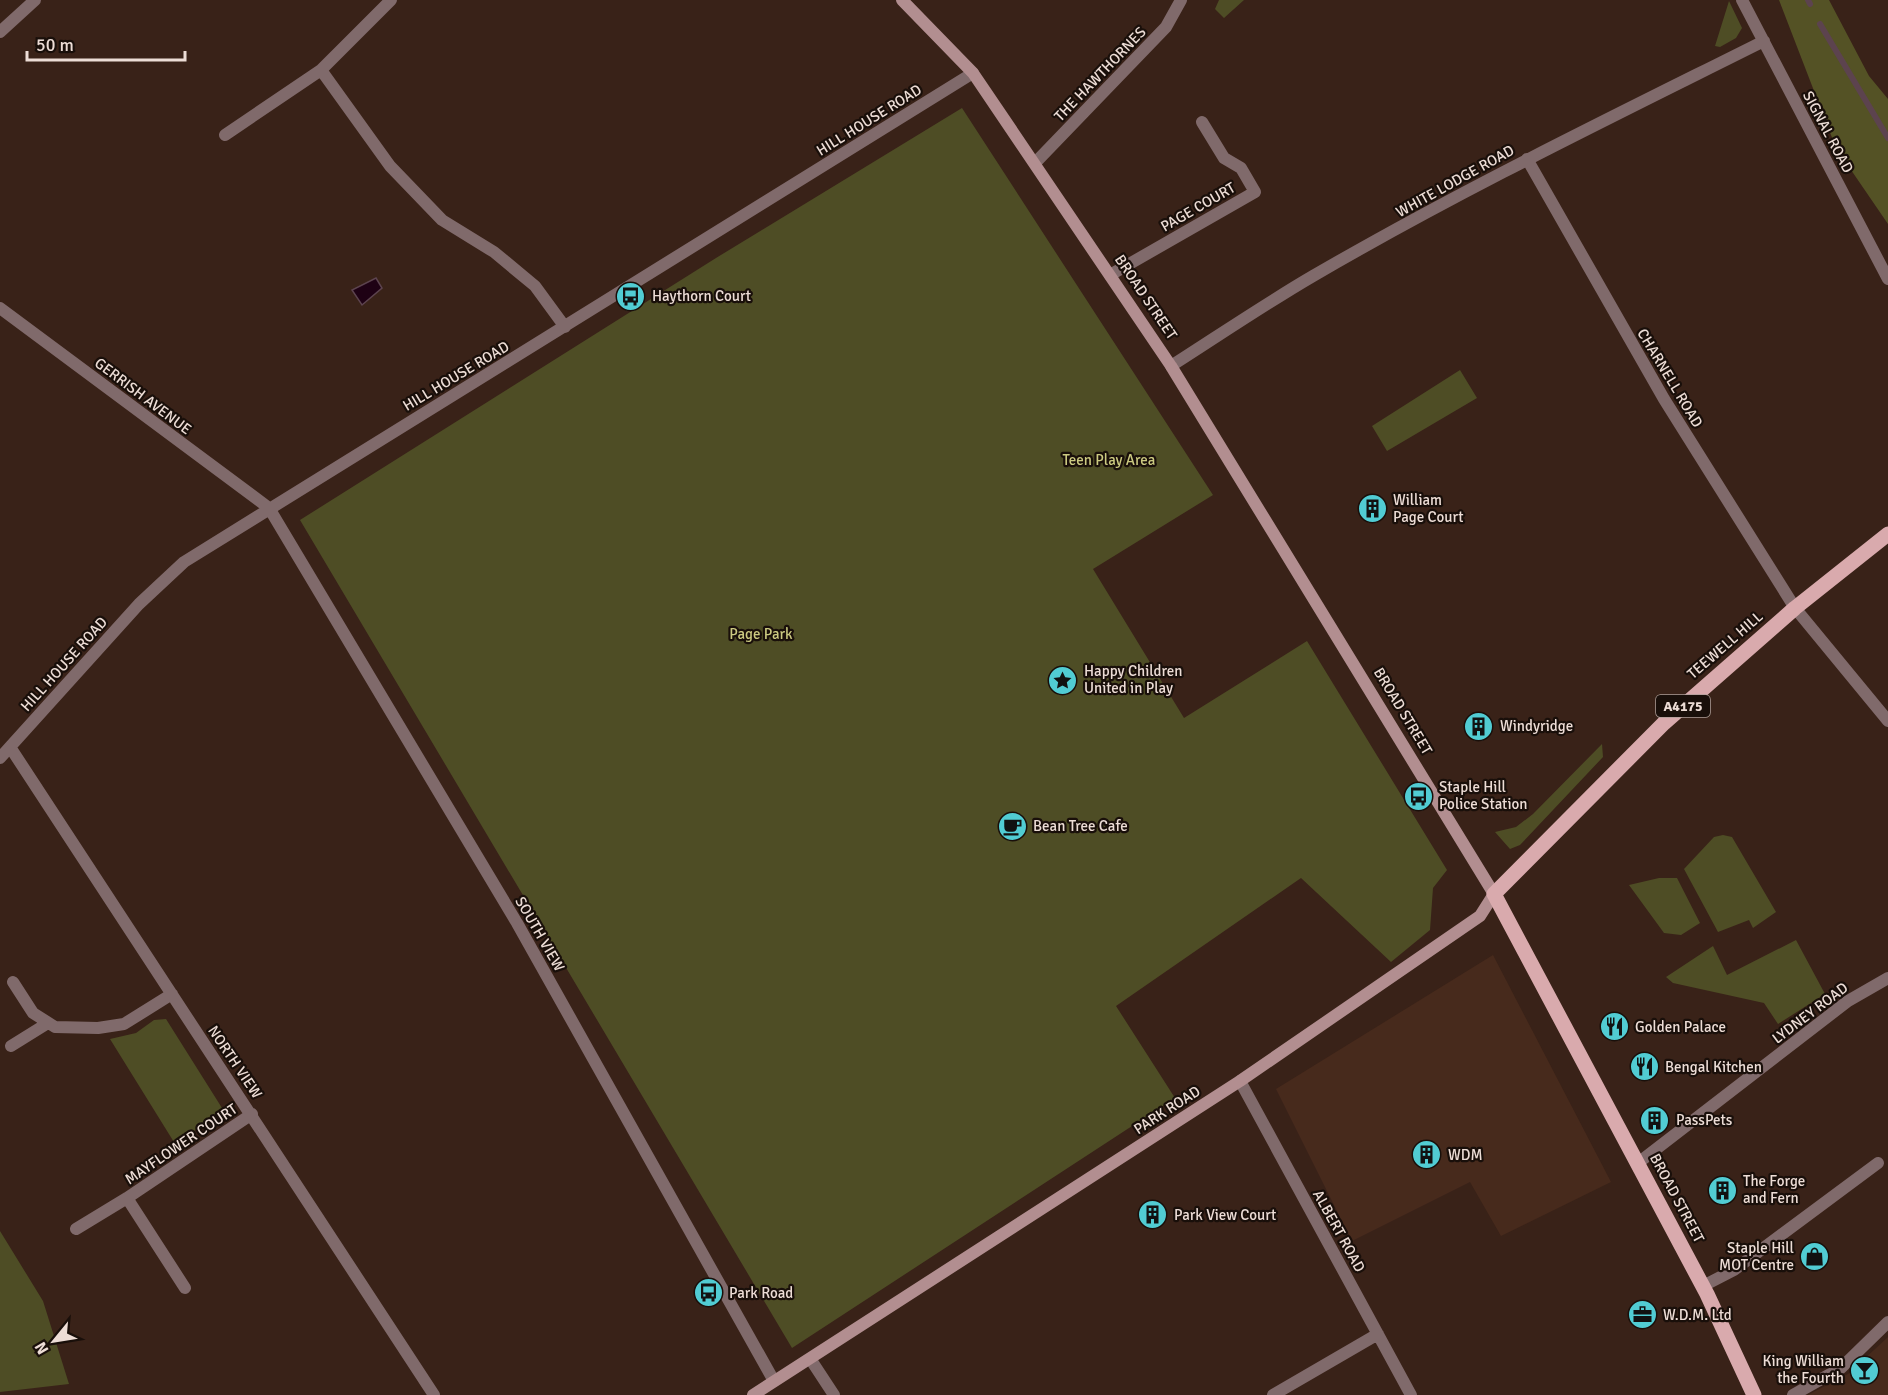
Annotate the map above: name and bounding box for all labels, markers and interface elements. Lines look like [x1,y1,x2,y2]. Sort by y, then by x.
street label: THE HAWTHORNES [1050,23,1150,125]
scale bar [27,24,184,62]
text: 50 m [36,34,74,56]
street label: HILL HOUSE ROAD [813,80,925,160]
street label: SIGNAL ROAD [1799,88,1857,176]
street label: WHITE LODGE ROAD [1393,141,1517,221]
street label: PAGE COURT [1158,178,1239,236]
street label: BROAD STREET [1111,251,1181,343]
bus stop icon: Haythorn Court [615,280,647,312]
place label: Haythorn Court [652,287,751,305]
street label: CHARNELL ROAD [1633,325,1707,431]
street label: HILL HOUSE ROAD [400,337,512,415]
street label: GERRISH AVENUE [91,354,195,438]
park label: Teen Play Area [1063,451,1155,469]
place label: William Page Court [1393,491,1463,526]
building icon: William Page Court [1356,493,1388,525]
street label: TEEWELL HILL [1684,607,1767,683]
street label: HILL HOUSE ROAD [17,613,111,715]
park label: Page Park [729,625,793,643]
place label: Happy Children United in Play [1084,662,1182,697]
place icon: Happy Children United in Play [1047,664,1079,696]
street label: BROAD STREET [1370,664,1436,758]
road number: A4175 [1656,695,1710,717]
building icon: Windyridge [1463,710,1495,742]
place label: Windyridge [1500,717,1573,735]
place label: Staple Hill Police Station [1439,778,1528,813]
bus stop icon: Staple Hill Police Station [1402,780,1434,812]
cafe icon: Bean Tree Cafe [996,810,1028,842]
place label: Bean Tree Cafe [1033,817,1128,835]
street label: SOUTH VIEW [511,893,569,975]
street label: LYDNEY ROAD [1768,979,1852,1047]
restaurant icon: Golden Palace [1598,1011,1630,1043]
place label: Golden Palace [1635,1018,1726,1036]
street label: NORTH VIEW [204,1022,266,1102]
restaurant icon: Bengal Kitchen [1628,1051,1660,1083]
place label: Bengal Kitchen [1665,1058,1762,1076]
street label: PARK ROAD [1130,1082,1204,1138]
street label: MAYFLOWER COURT [121,1099,241,1188]
building icon: PassPets [1639,1104,1671,1136]
place label: PassPets [1676,1111,1733,1129]
building icon: WDM [1411,1139,1443,1171]
place label: WDM [1448,1146,1483,1164]
street label: BROAD STREET [1646,1150,1708,1246]
place label: The Forge and Fern [1743,1172,1805,1207]
building icon: The Forge and Fern [1706,1174,1738,1206]
street label: ALBERT ROAD [1309,1187,1369,1275]
building icon: Park View Court [1137,1199,1169,1231]
place label: Park View Court [1174,1206,1276,1224]
place label: Staple Hill MOT Centre [1719,1239,1794,1274]
shop icon: Staple Hill MOT Centre [1799,1241,1831,1273]
bus stop icon: Park Road [692,1277,724,1309]
place label: Park Road [729,1284,793,1302]
office icon: W.D.M. Ltd [1626,1299,1658,1331]
place label: W.D.M. Ltd [1663,1306,1732,1324]
north arrow [24,1311,84,1371]
text: N [30,1338,53,1358]
place label: King William the Fourth [1763,1352,1844,1387]
bar icon: King William the Fourth [1849,1354,1881,1386]

